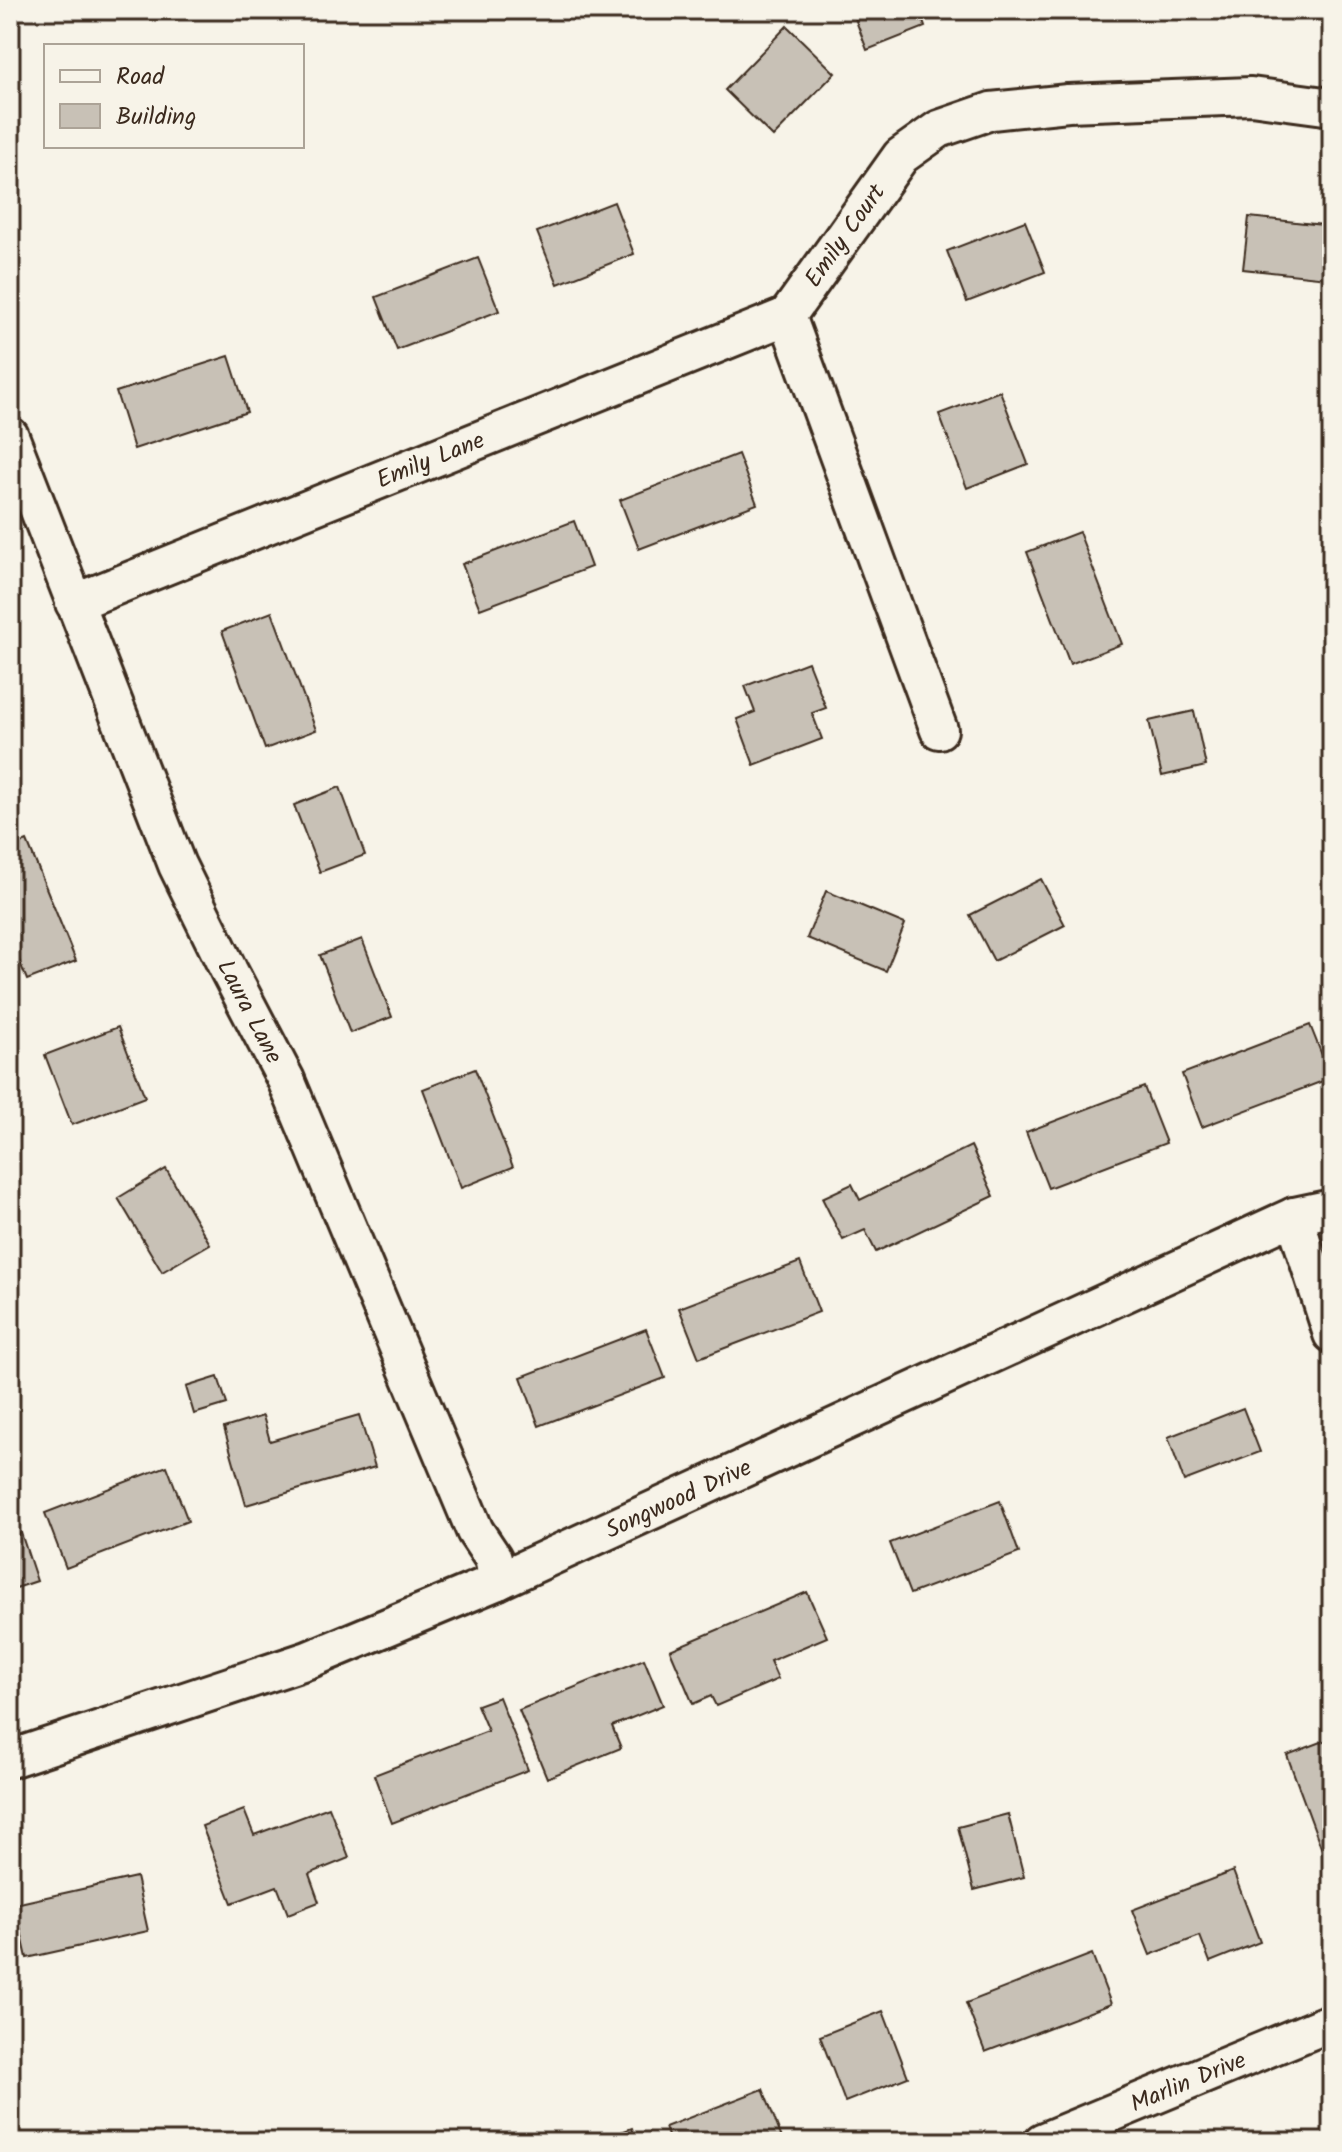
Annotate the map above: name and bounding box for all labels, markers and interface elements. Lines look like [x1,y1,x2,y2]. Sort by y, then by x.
legend [44,44,304,148]
text: Road [116,58,165,97]
text: Building [116,98,196,137]
street label: Emily Court [795,176,897,296]
street label: Emily Lane [371,422,491,500]
street label: Laura Lane [205,953,292,1071]
street label: Songwood Drive [599,1449,759,1550]
street label: Marlin Drive [1125,2042,1253,2124]

